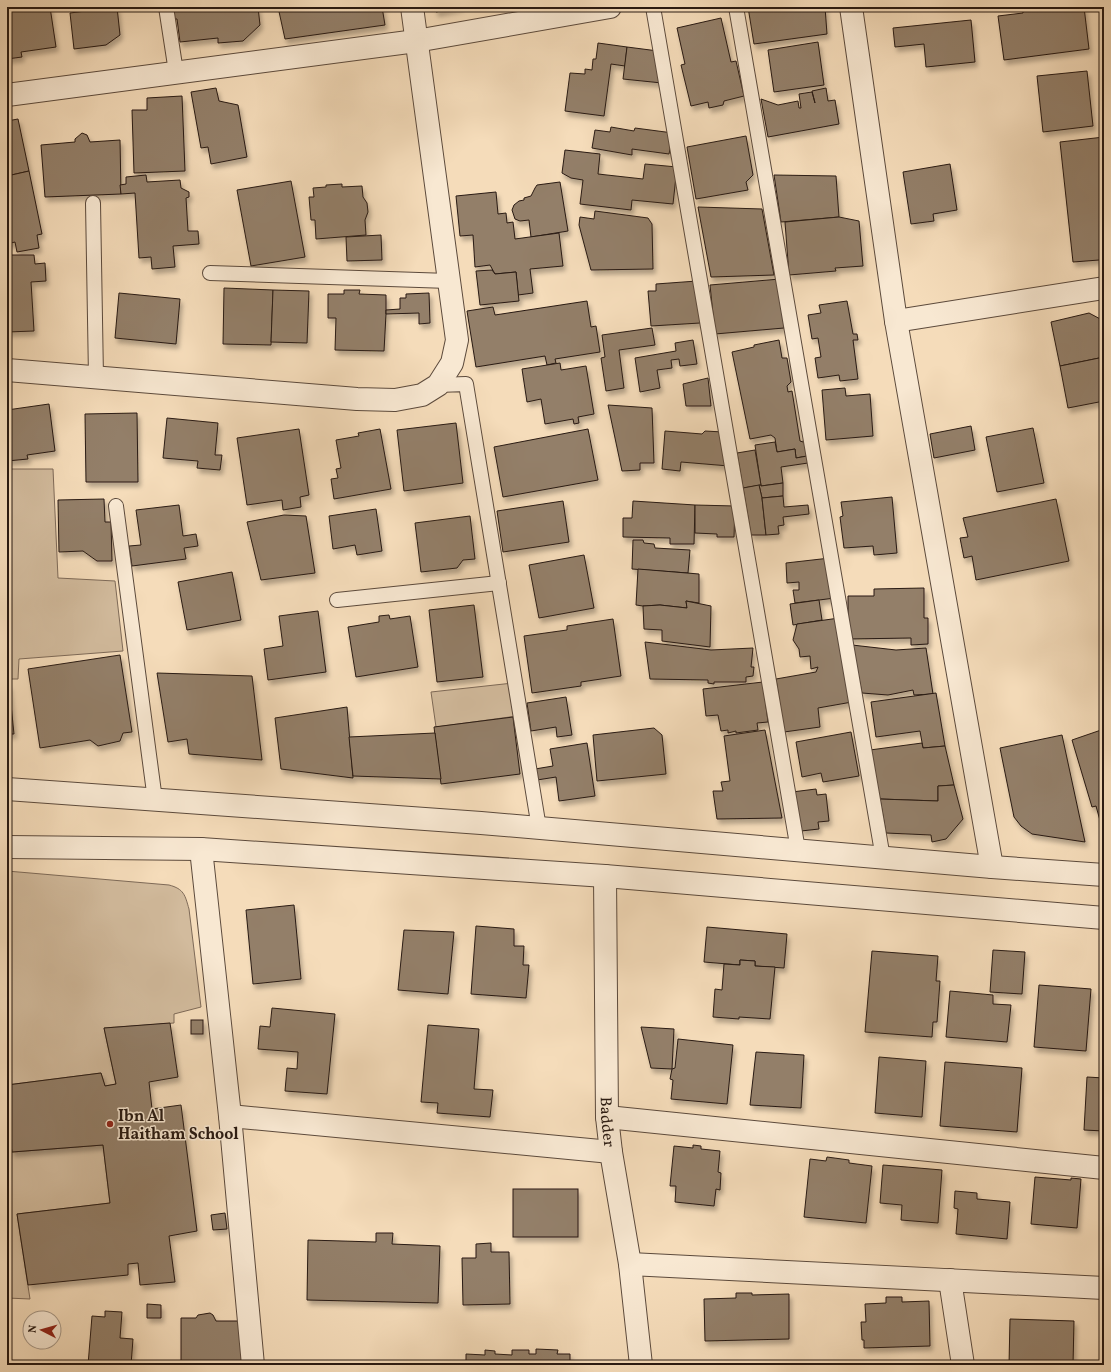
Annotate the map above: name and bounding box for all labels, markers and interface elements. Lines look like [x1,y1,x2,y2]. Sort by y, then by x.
street label: Badder [594,1097,619,1149]
place label: Ibn Al Haitham School [118,1106,239,1146]
marker: Ibn Al Haitham School [105,1119,115,1129]
north arrow [22,1310,62,1350]
text: N [26,1324,41,1334]

